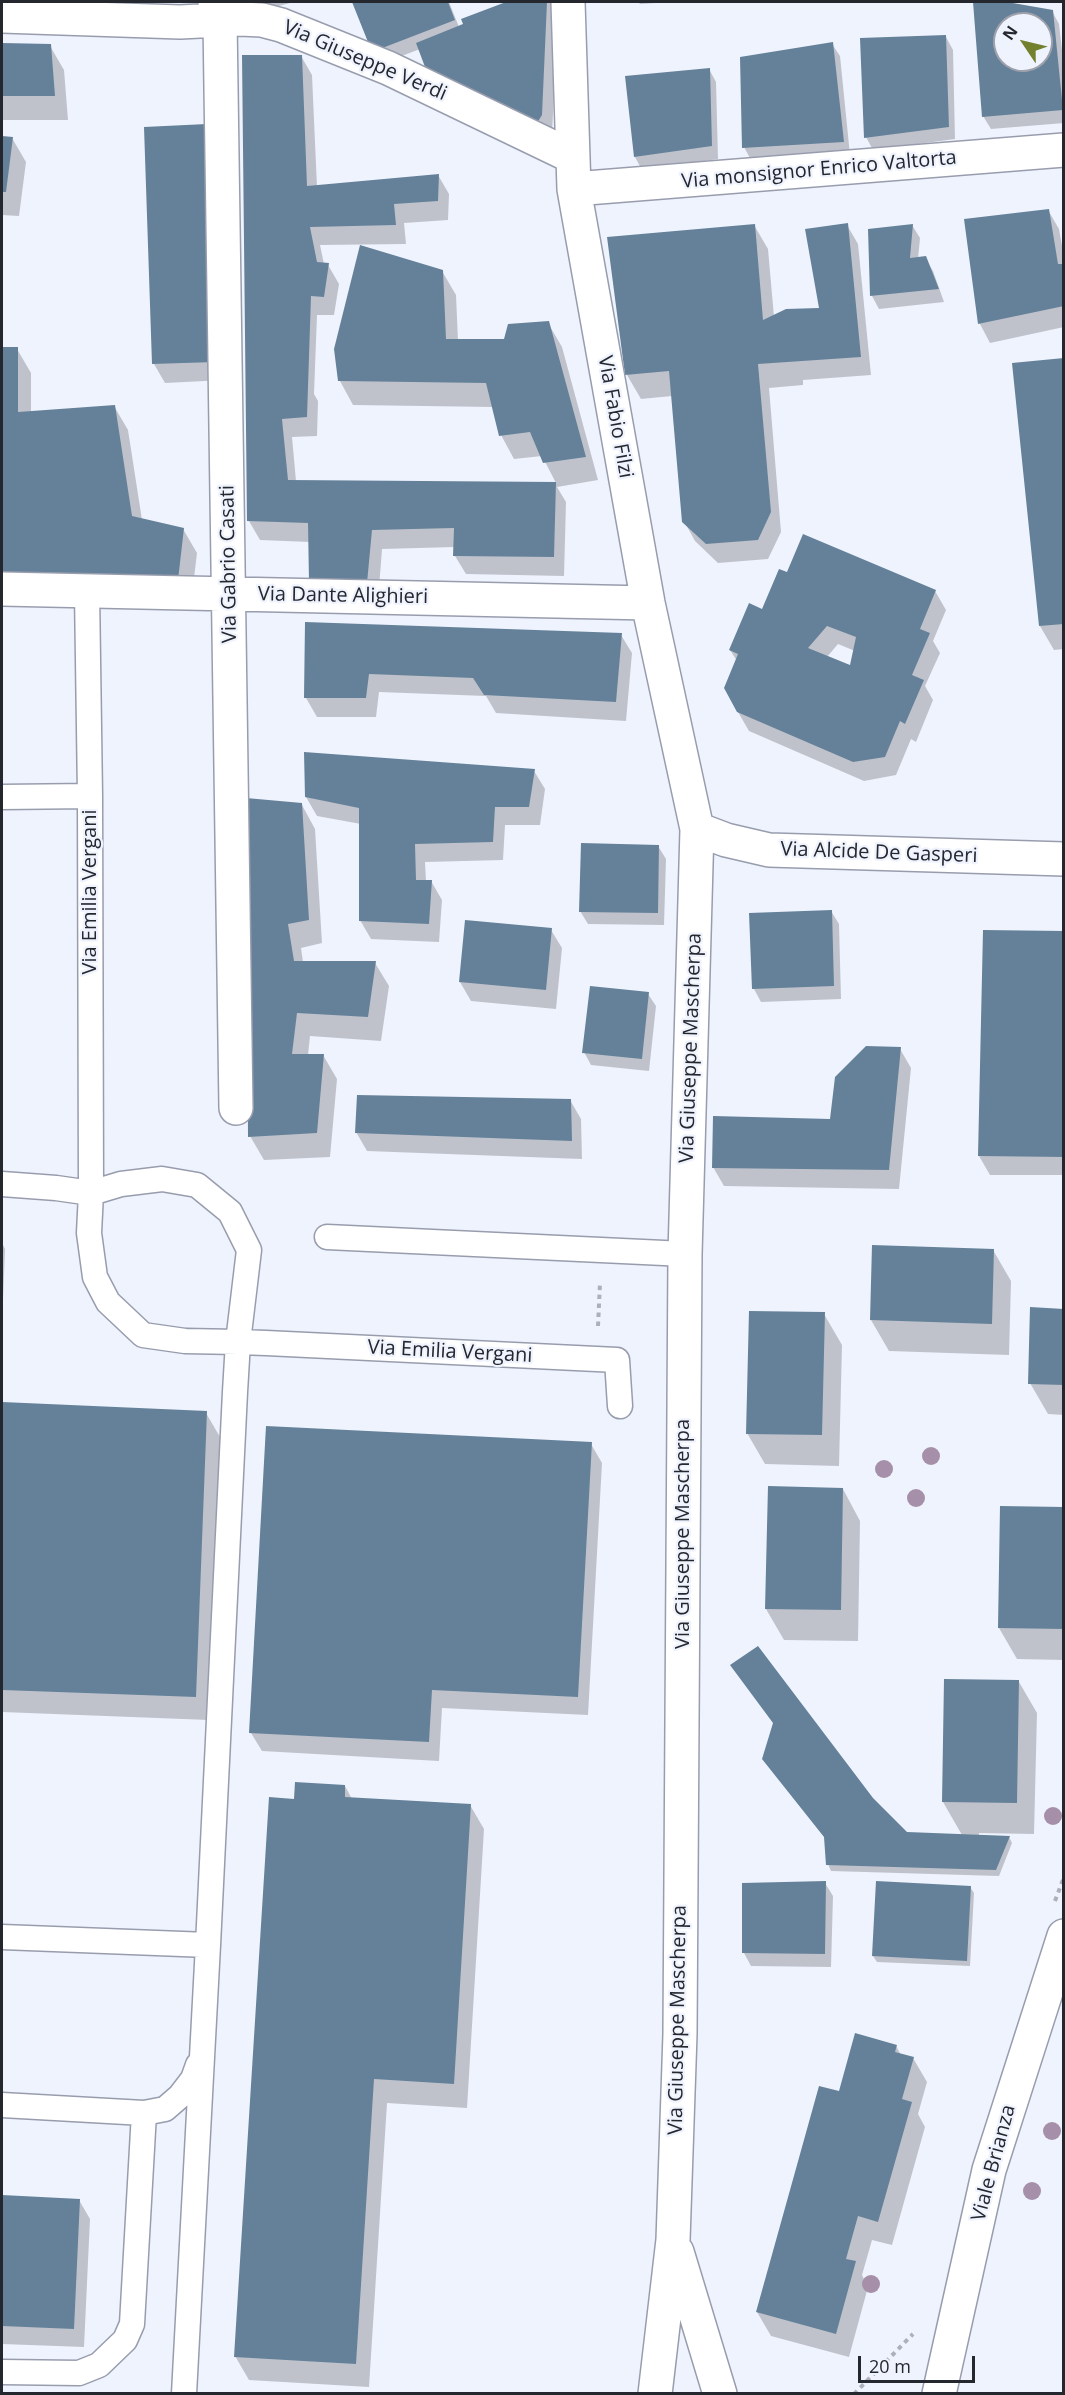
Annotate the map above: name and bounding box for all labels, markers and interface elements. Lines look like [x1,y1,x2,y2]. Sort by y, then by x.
north arrow [993,12,1053,72]
street label: Via Giuseppe Verdi [280,16,450,106]
text: N [997,21,1023,44]
street label: Via monsignor Enrico Valtorta [680,146,958,194]
street label: Via Fabio Filzi [592,354,638,480]
street label: Via Gabrio Casati [216,485,242,643]
street label: Via Dante Alighieri [258,583,428,609]
street label: Via Emilia Vergani [78,810,102,974]
street label: Via Alcide De Gasperi [780,838,978,868]
street label: Via Giuseppe Mascherpa [675,933,707,1163]
street label: Via Emilia Vergani [367,1336,533,1368]
street label: Via Giuseppe Mascherpa [671,1419,695,1649]
street label: Via Giuseppe Mascherpa [664,1905,692,2135]
street label: Viale Brianza [967,2102,1021,2224]
scale bar [861,2344,978,2382]
text: 20 m [869,2354,911,2378]

